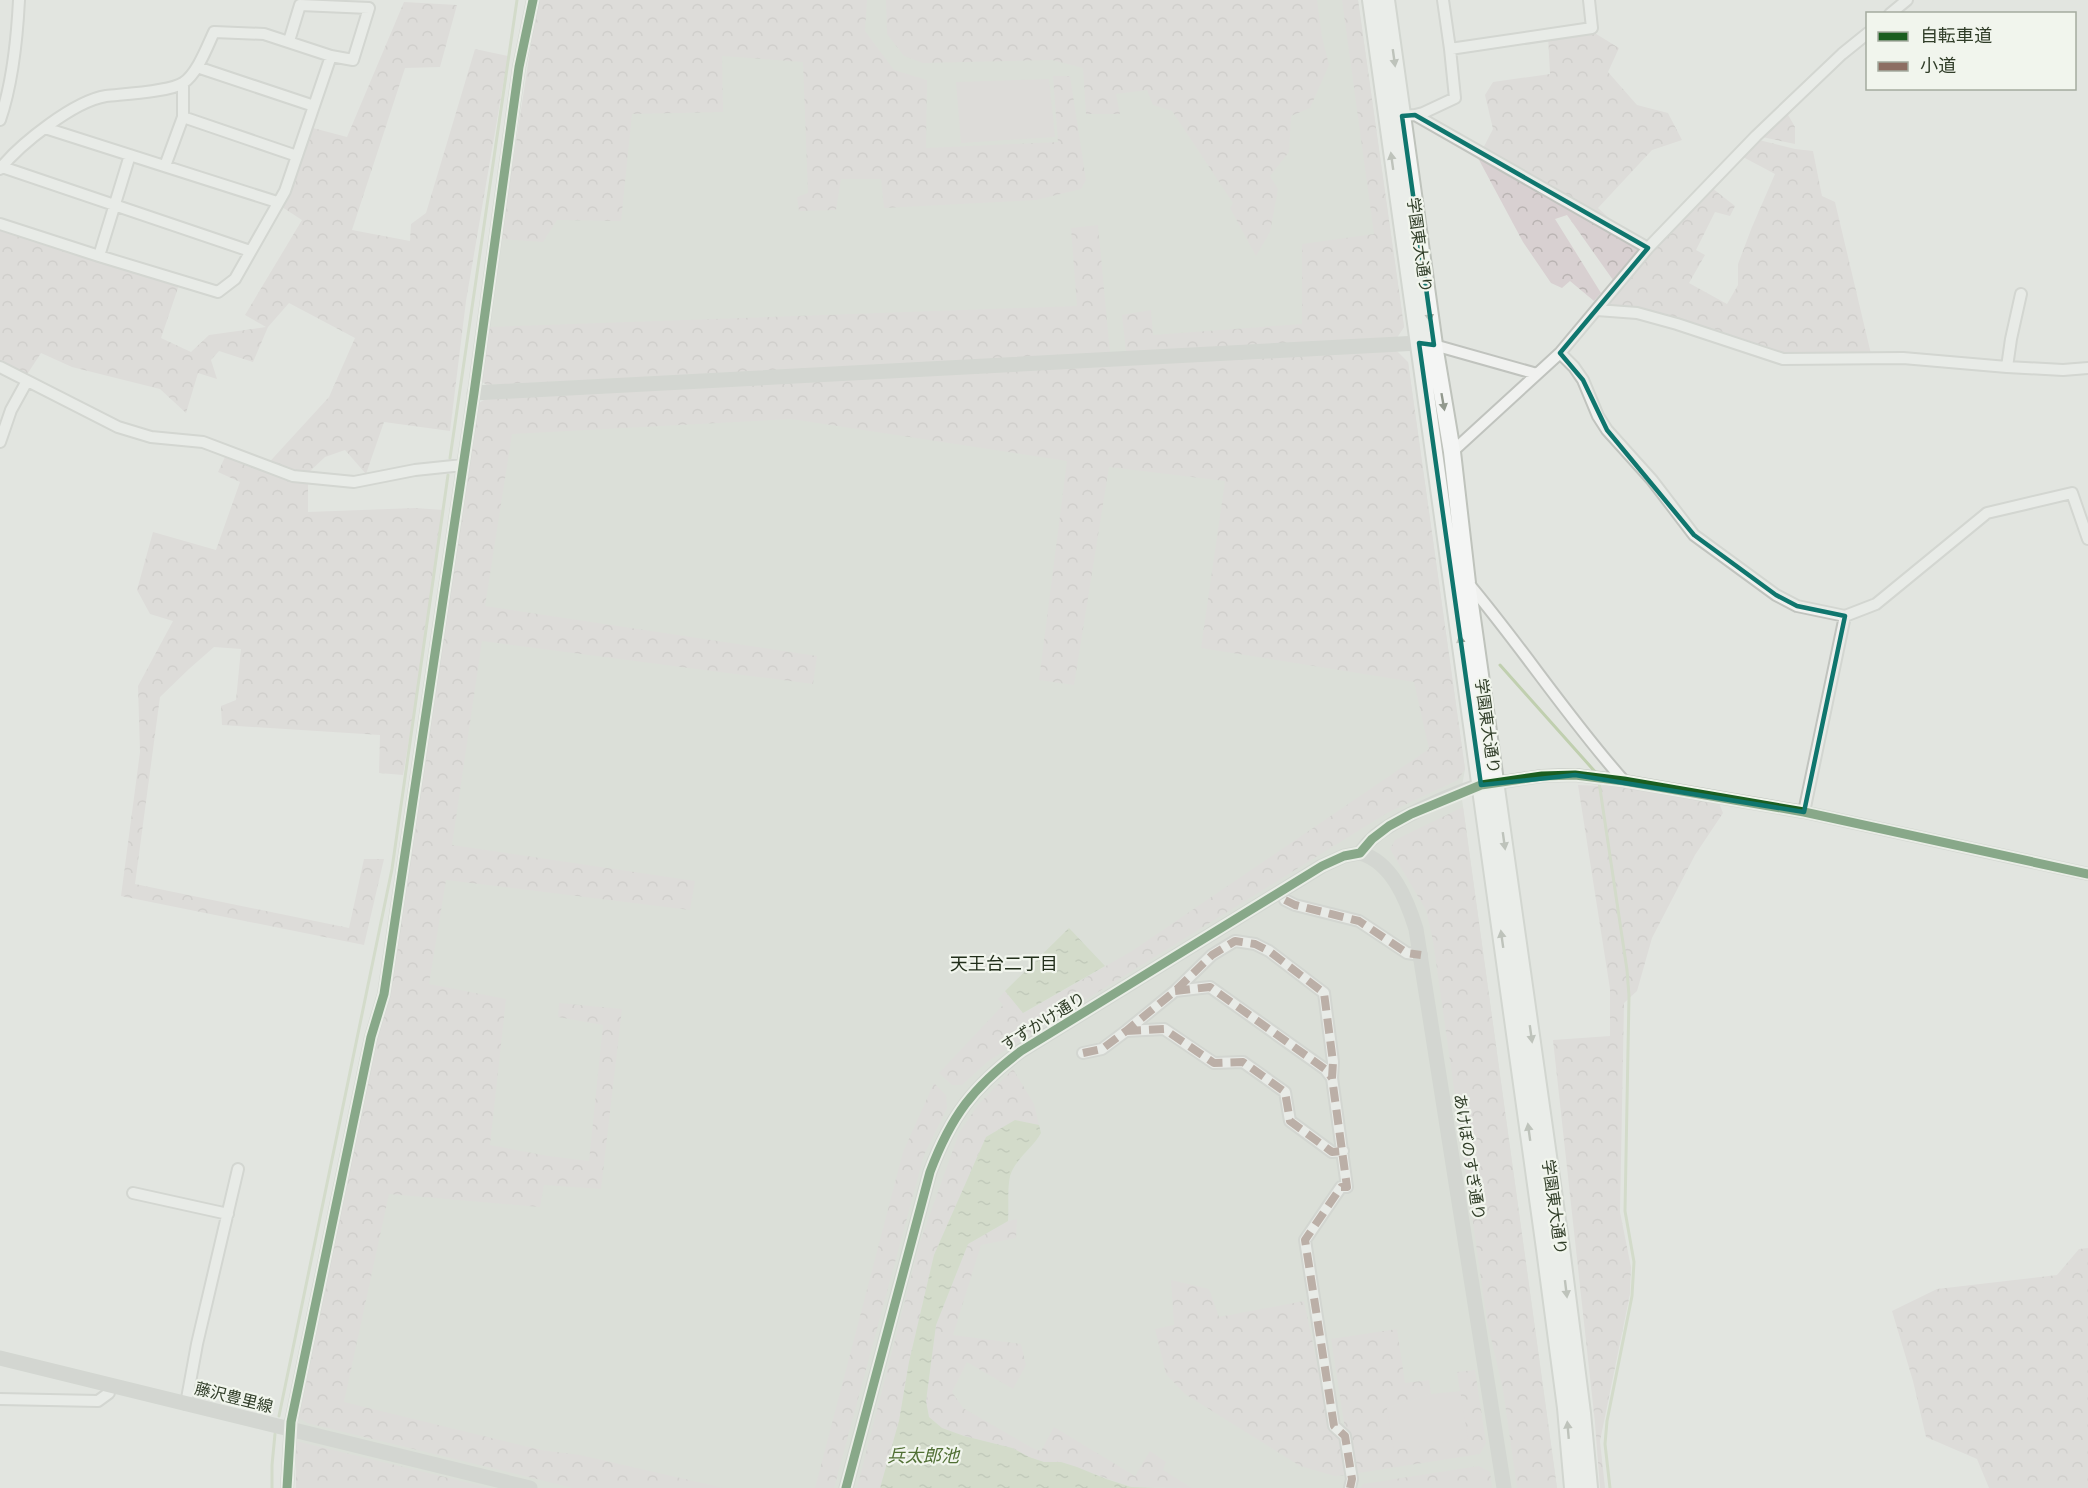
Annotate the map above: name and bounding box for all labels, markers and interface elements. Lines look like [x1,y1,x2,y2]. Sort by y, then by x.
legend [1866,12,2076,90]
text: 自転車道 [1920,23,1992,49]
one-way arrow [1390,49,1399,68]
text: 小道 [1920,53,1956,79]
one-way arrow [1388,151,1397,170]
street label: 学園東大通り [1401,196,1438,294]
one-way arrow [1425,304,1434,323]
one-way arrow [1439,393,1448,412]
one-way arrow [1456,634,1465,653]
street label: 学園東大通り [1469,677,1506,775]
one-way arrow [1500,831,1509,850]
one-way arrow [1498,930,1507,949]
district label: 天王台二丁目 [950,951,1058,977]
street label: すずかけ通り [996,986,1090,1057]
one-way arrow [1526,1024,1535,1043]
street label: あけぼのすぎ通り [1448,1092,1491,1222]
one-way arrow [1524,1123,1534,1142]
street label: 学園東大通り [1536,1158,1573,1256]
one-way arrow [1562,1280,1571,1299]
street label: 藤沢豊里線 [192,1377,275,1418]
one-way arrow [1563,1420,1573,1439]
water label: 兵太郎池 [887,1443,961,1469]

